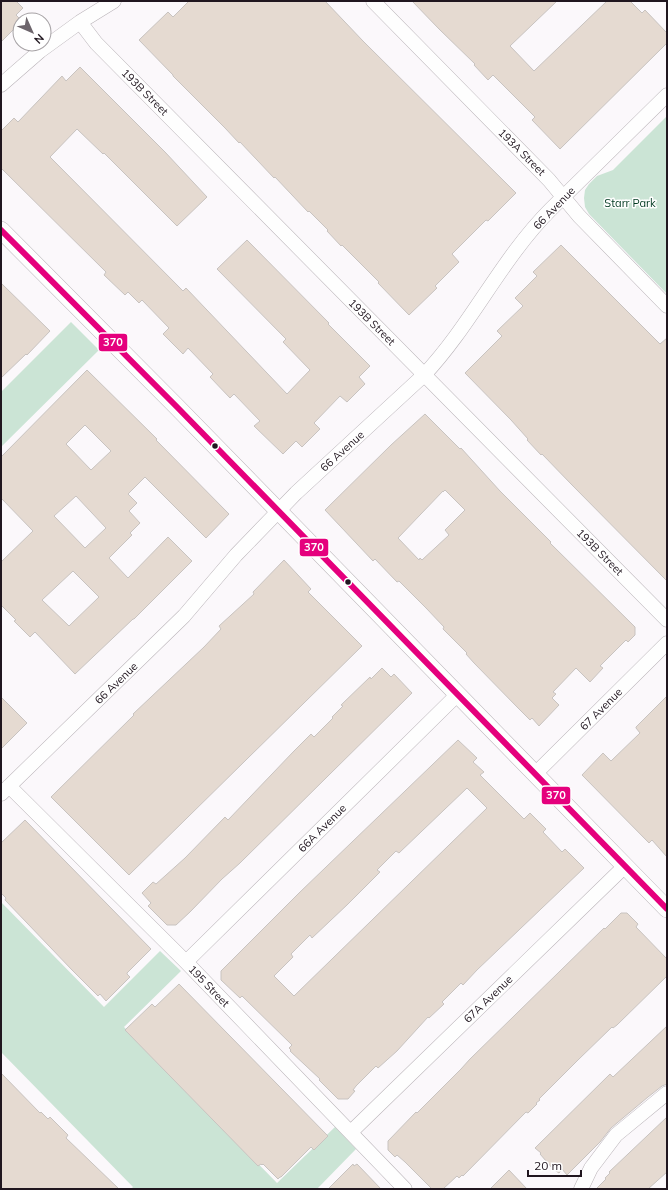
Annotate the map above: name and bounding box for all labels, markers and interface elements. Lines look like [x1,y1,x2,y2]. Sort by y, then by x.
north arrow [12,12,52,52]
text: N [31,31,47,47]
street label: 193B Street [119,66,171,118]
street label: 193A Street [495,125,549,179]
street label: 66 Avenue [530,184,578,232]
park label: Starr Park [604,196,656,210]
street label: 193B Street [346,296,398,348]
line badge: 370 [98,333,128,352]
text: 370 [103,335,123,349]
street label: 66 Avenue [317,428,367,474]
unlabelled marker [210,441,220,451]
street label: 193B Street [574,526,626,578]
line badge: 370 [299,538,329,557]
text: 370 [304,540,324,554]
unlabelled marker [343,577,353,587]
street label: 66 Avenue [92,659,140,707]
street label: 67 Avenue [577,685,625,733]
line badge: 370 [541,786,571,805]
text: 370 [546,788,566,802]
street label: 66A Avenue [295,801,349,855]
street label: 195 Street [186,962,233,1010]
street label: 67A Avenue [461,972,515,1026]
scale bar [528,1152,581,1178]
text: 20 m [534,1158,562,1173]

